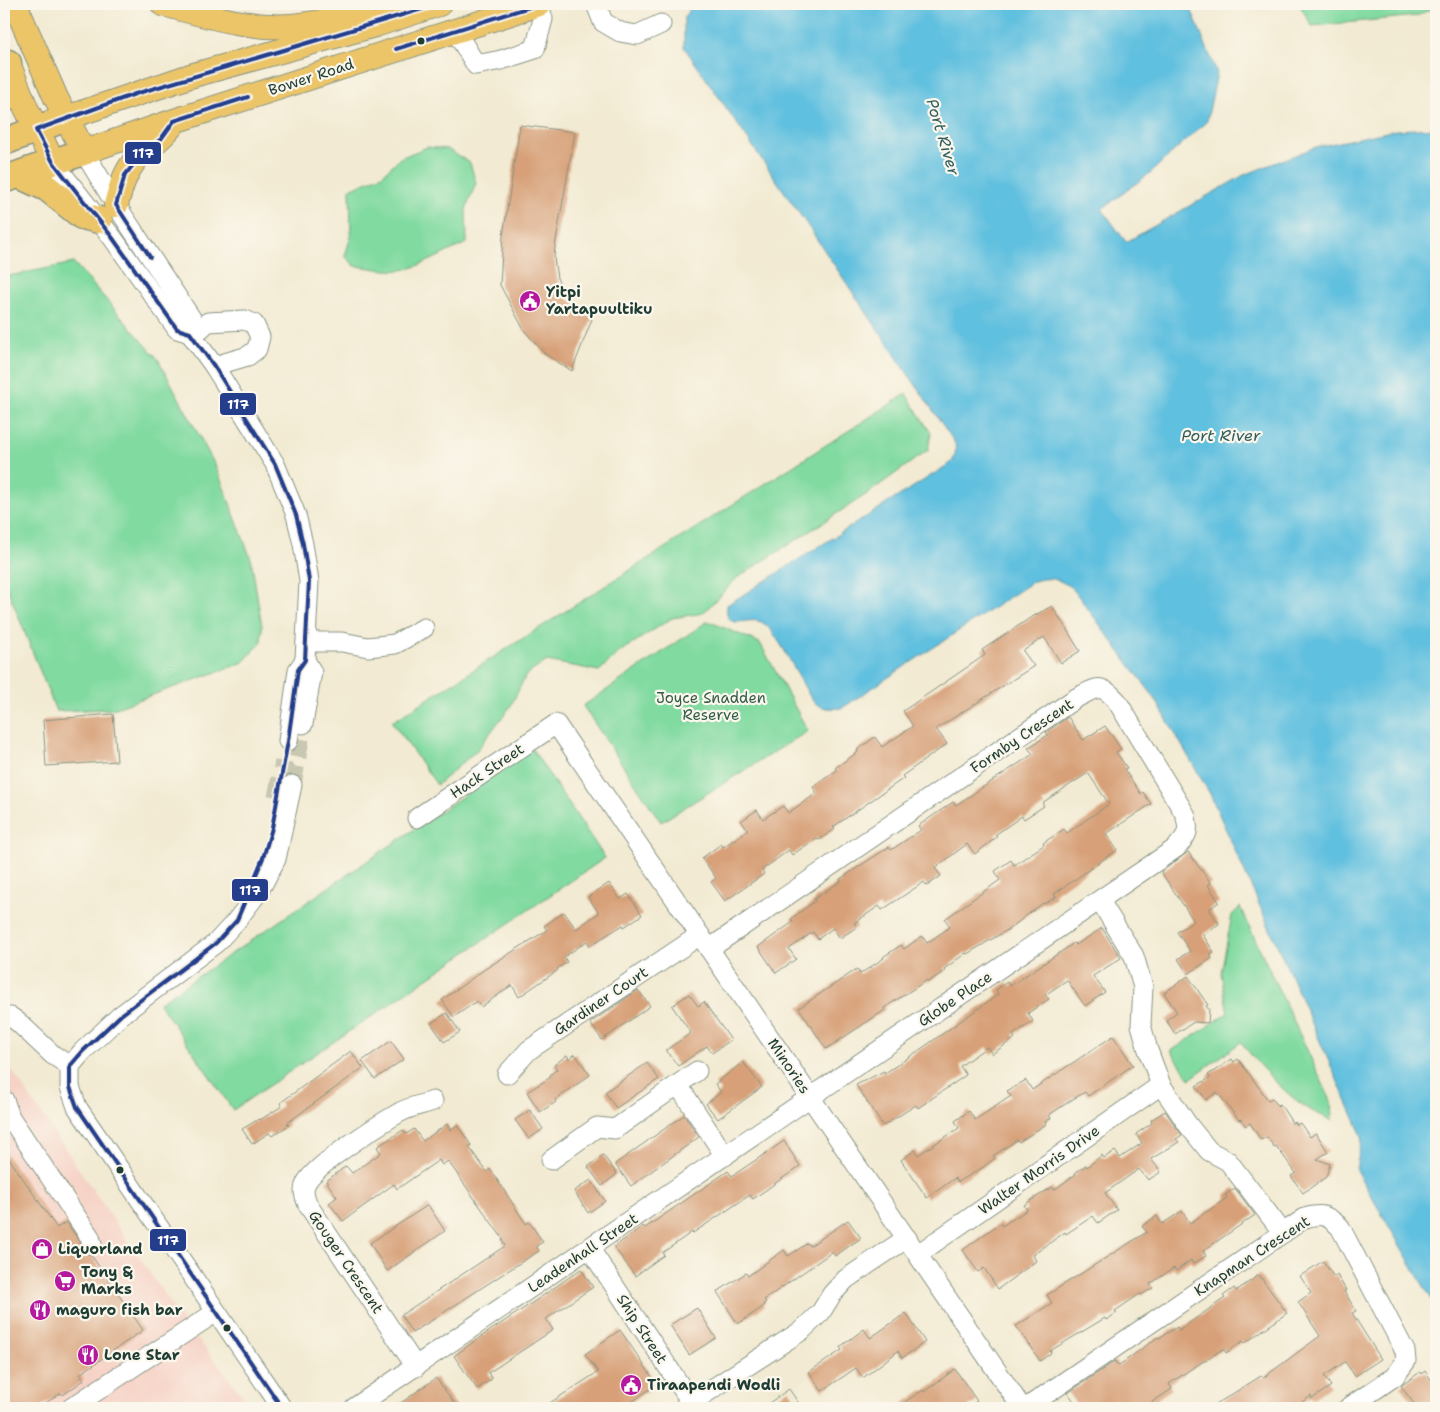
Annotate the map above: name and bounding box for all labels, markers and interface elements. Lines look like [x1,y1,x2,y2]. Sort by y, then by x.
unlabelled marker [416,36,426,46]
street label: Bower Road [266,54,357,100]
water label: Port River [921,96,965,178]
line badge: 117 [124,141,162,165]
text: 117 [132,144,154,162]
place label: Yitpi Yartapuultiku [546,282,653,319]
public building icon: Yitpi Yartapuultiku [518,289,542,313]
line badge: 117 [219,392,257,416]
text: 117 [227,395,249,413]
water label: Port River [1181,425,1261,446]
park label: Joyce Snadden Reserve [656,688,766,725]
street label: Formby Crescent [966,694,1078,778]
street label: Hack Street [446,739,528,803]
line badge: 117 [231,878,269,902]
text: 117 [239,881,261,899]
street label: Gardiner Court [550,962,652,1040]
street label: Globe Place [914,967,996,1031]
street label: Minories [763,1034,815,1098]
street label: Walter Morris Drive [974,1121,1104,1219]
unlabelled marker [115,1165,125,1175]
street label: Gouger Crescent [304,1207,388,1317]
street label: Leadenhall Street [524,1209,642,1297]
street label: Knapman Crescent [1190,1211,1314,1301]
line badge: 117 [149,1228,187,1252]
text: 117 [157,1231,179,1249]
shop icon: Liquorland [30,1237,54,1261]
place label: Liquorland [58,1239,143,1259]
place label: Tony & Marks [81,1262,134,1299]
supermarket icon: Tony & Marks [53,1269,77,1293]
street label: Ship Street [612,1290,672,1368]
restaurant icon: maguro fish bar [28,1298,52,1322]
place label: maguro fish bar [56,1300,183,1320]
unlabelled marker [222,1323,232,1333]
restaurant icon: Lone Star [76,1343,100,1367]
place label: Lone Star [104,1345,180,1365]
public building icon: Tiraapendi Wodli [619,1373,643,1397]
place label: Tiraapendi Wodli [647,1375,780,1395]

